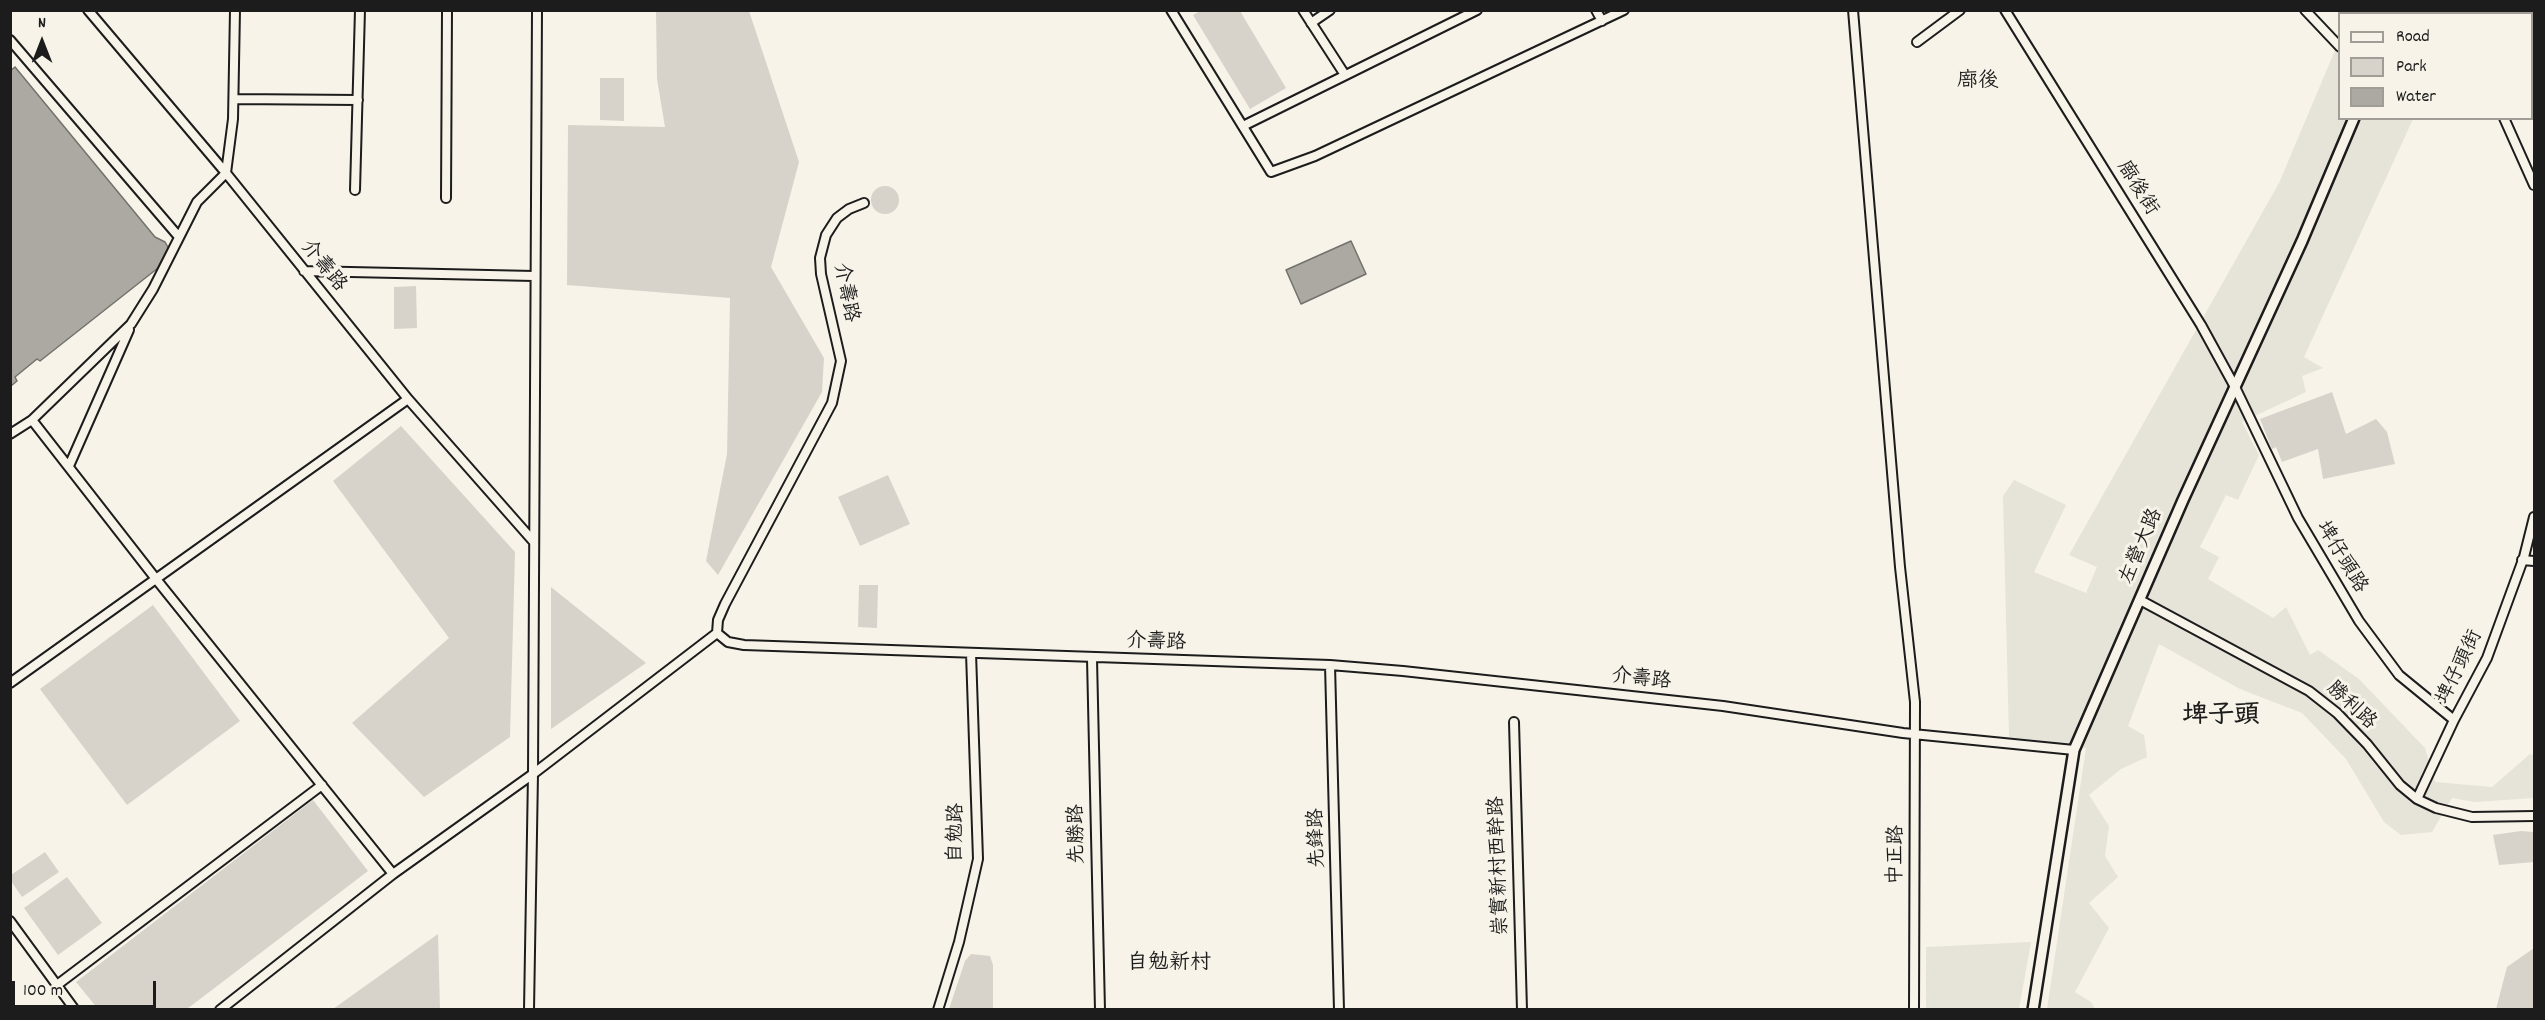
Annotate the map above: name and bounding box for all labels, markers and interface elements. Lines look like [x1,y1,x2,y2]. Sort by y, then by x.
north arrow [12,12,72,72]
text: N [38,12,46,35]
legend [2338,12,2533,120]
text: Road [2396,25,2430,50]
text: Park [2396,55,2427,80]
district label: 廍後 [1957,70,1999,96]
text: Water [2396,85,2436,110]
street label: 廍後街 [2110,157,2162,221]
street label: 介壽路 [294,236,350,298]
street label: 介壽路 [826,261,862,325]
street label: 左營大路 [2116,505,2170,589]
street label: 埤仔頭路 [2309,518,2371,598]
street label: 埤仔頭街 [2433,627,2489,709]
street label: 介壽路 [1126,631,1186,657]
street label: 介壽路 [1610,666,1672,696]
street label: 勝利路 [2320,678,2380,736]
district label: 埤子頭 [2182,702,2260,734]
street label: 崇實新村西幹路 [1487,796,1515,936]
street label: 自勉路 [945,803,971,863]
street label: 先勝路 [1066,804,1092,864]
street label: 先鋒路 [1306,808,1332,868]
street label: 中正路 [1885,825,1911,885]
district label: 自勉新村 [1127,952,1211,978]
scale bar [15,969,159,1007]
text: 100 m [23,979,63,1004]

